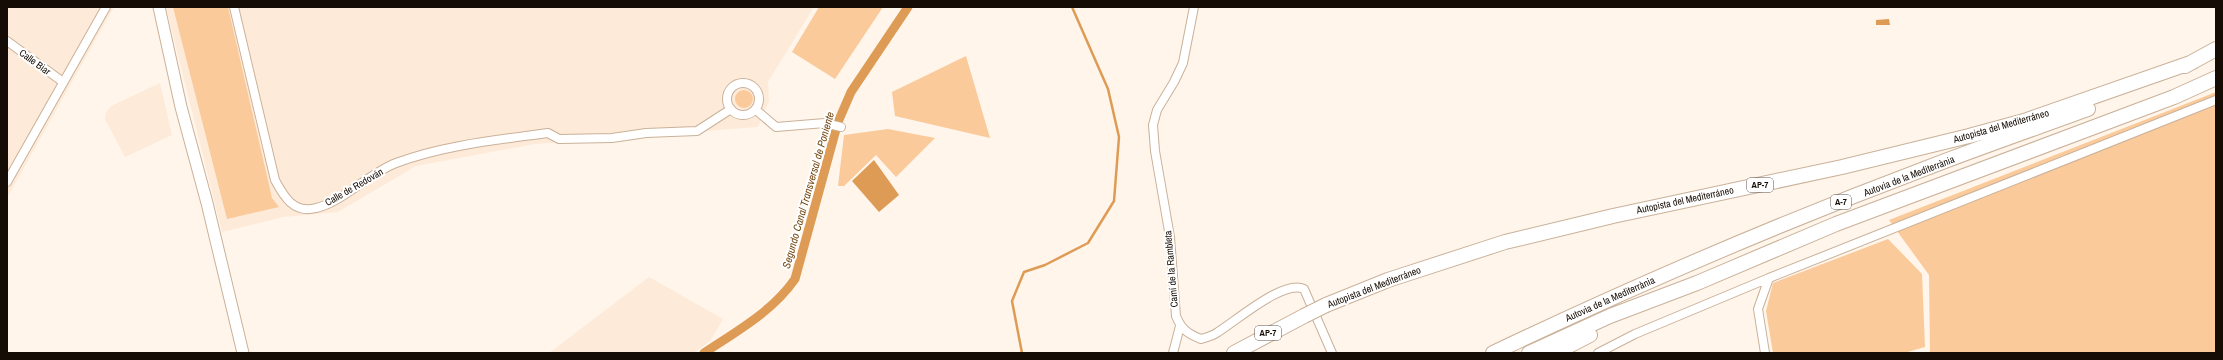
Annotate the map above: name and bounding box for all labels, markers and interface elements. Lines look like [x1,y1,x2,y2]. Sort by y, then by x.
street label: Calle Biar [17,46,54,78]
street label: Autopista del Mediterráneo [1951,106,2051,146]
water label: Segundo Canal Transversal de Poniente [779,110,837,270]
street label: Autovia de la Mediterrània [1861,152,1957,200]
street label: Calle de Redován [323,165,385,209]
road number: AP-7 [1747,178,1773,192]
street label: Autopista del Mediterráneo [1634,183,1735,217]
road number: A-7 [1831,195,1851,209]
street label: Camí de la Rambleta [1161,230,1181,308]
street label: Autopista del Mediterráneo [1325,263,1423,311]
street label: Autovia de la Mediterrània [1562,273,1657,325]
road number: AP-7 [1255,326,1281,340]

